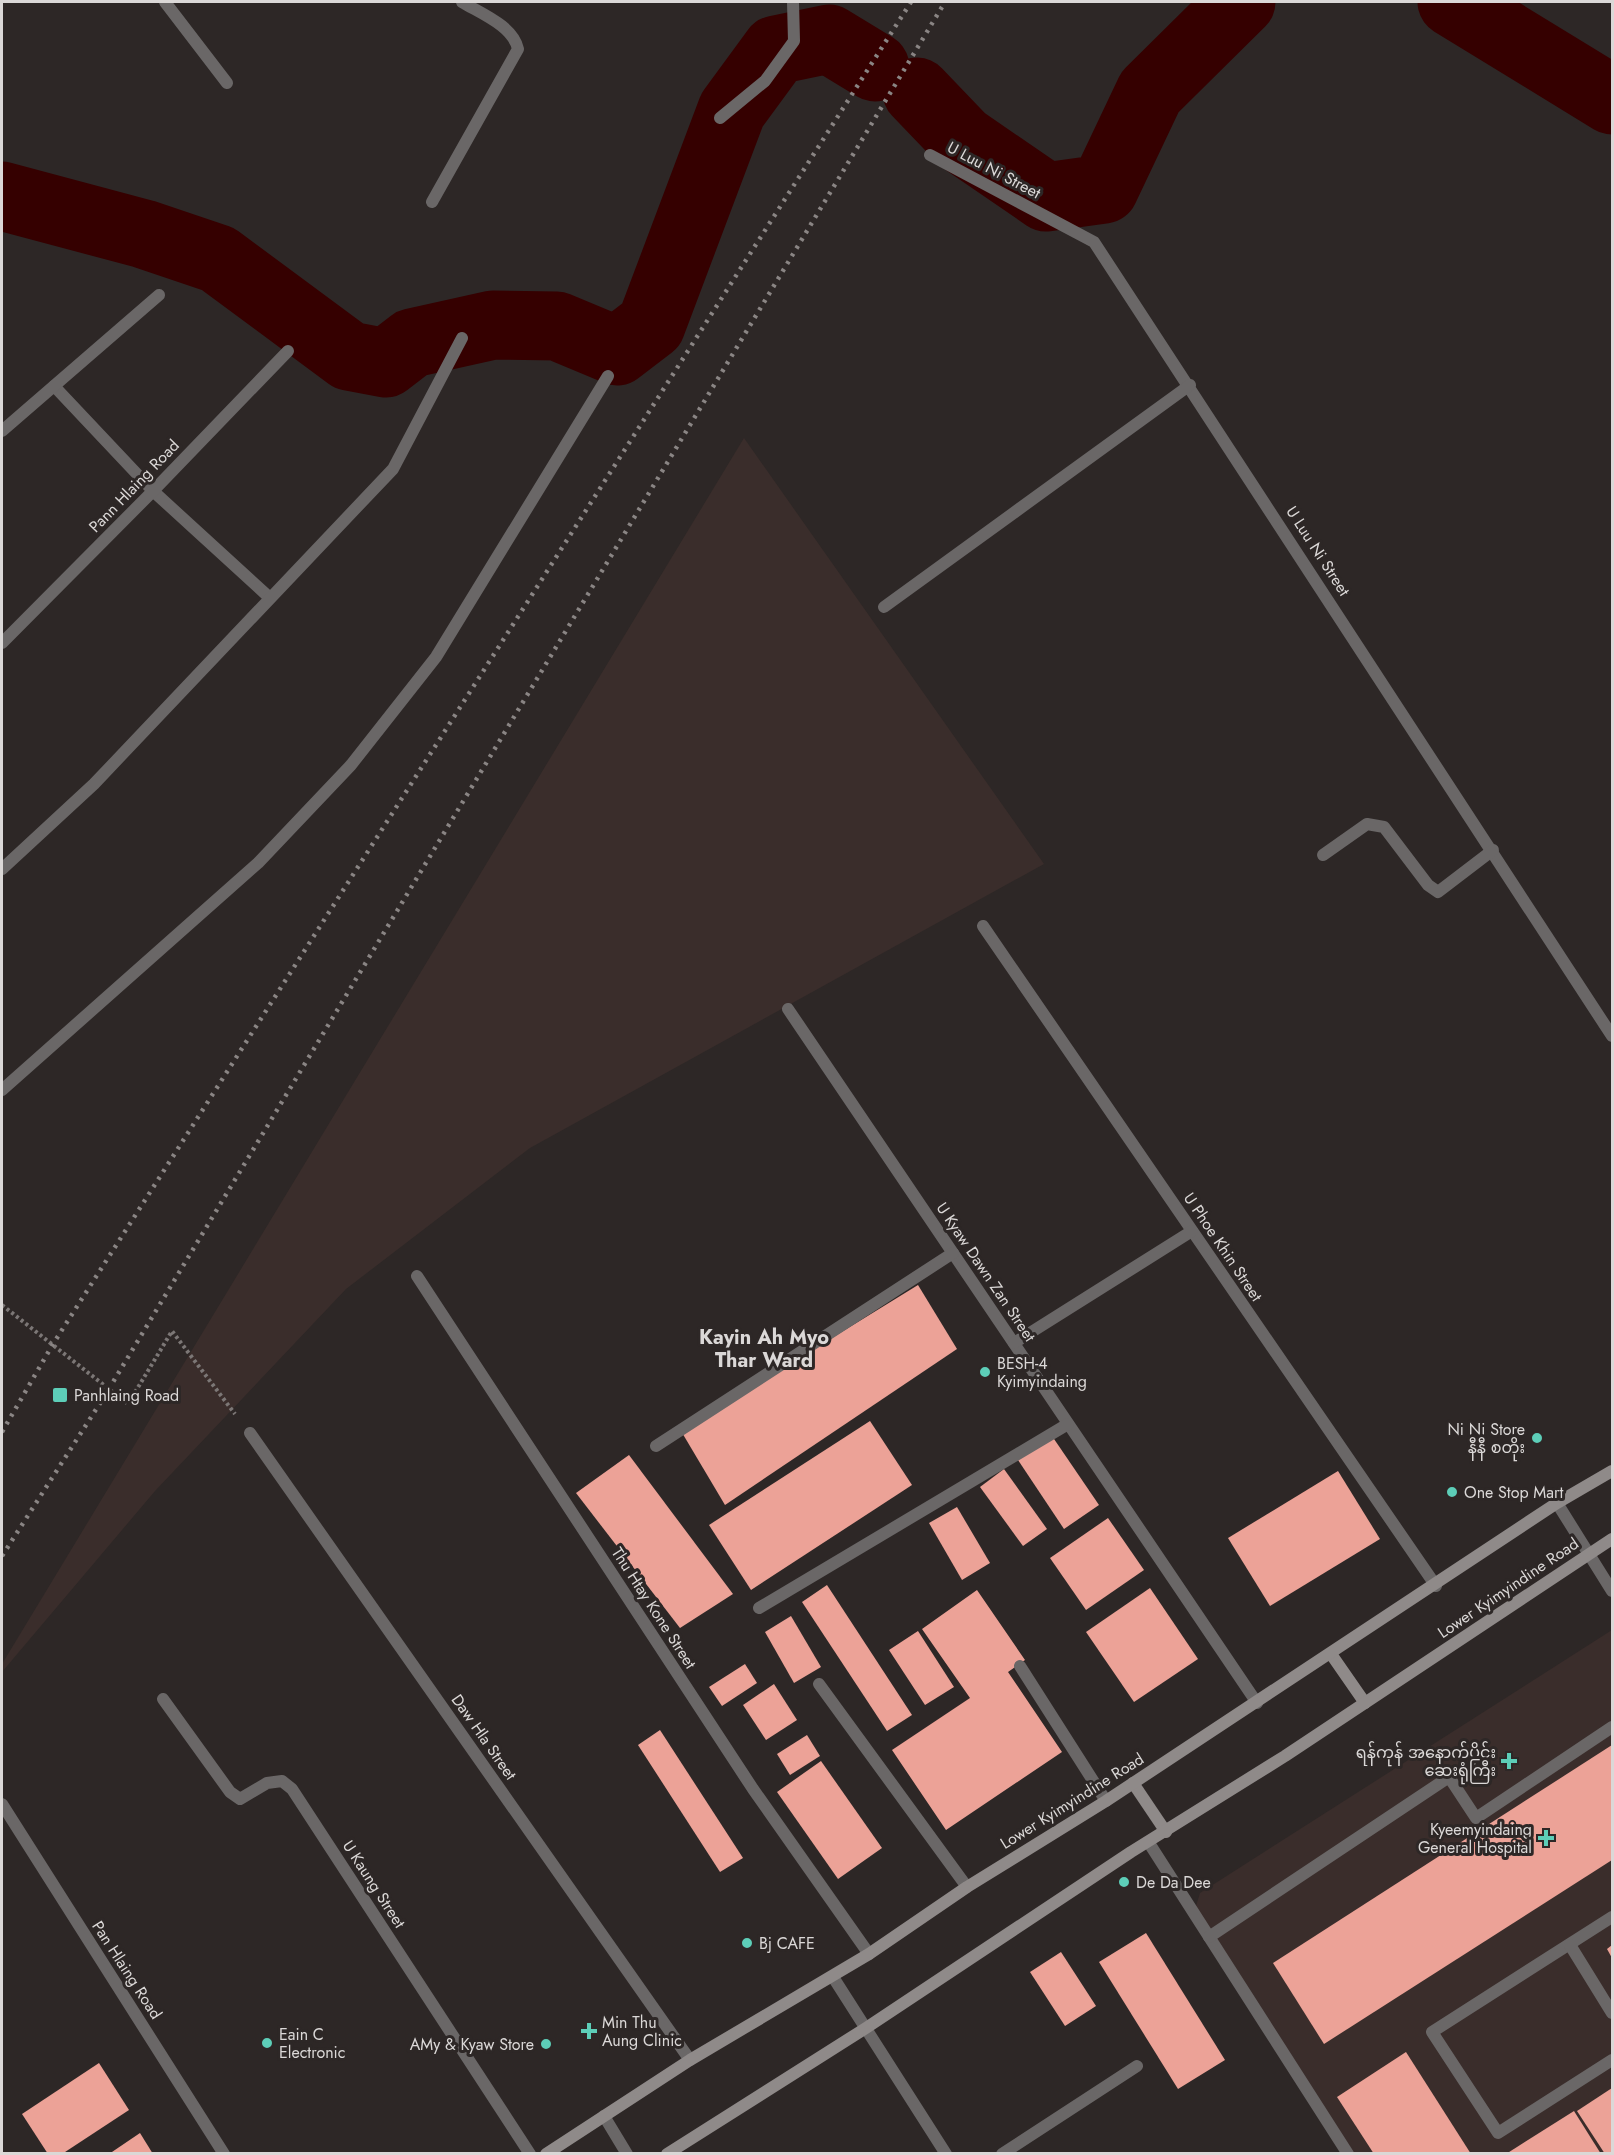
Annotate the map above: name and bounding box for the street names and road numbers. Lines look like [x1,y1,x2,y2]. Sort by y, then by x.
street label: U Luu Ni Street [943,136,1045,204]
street label: Pann Hlaing Road [84,434,184,538]
street label: U Luu Ni Street [1280,502,1356,601]
street label: U Phoe Khin Street [1178,1188,1268,1306]
street label: U Kyaw Dawn Zan Street [931,1198,1041,1346]
street label: Lower Kyimyindine Road [1433,1532,1583,1644]
street label: Thu Htay Kone Street [606,1543,702,1673]
street label: Daw Hla Street [446,1689,522,1785]
street label: Lower Kyimyindine Road [996,1747,1148,1855]
street label: U Kaung Street [337,1836,411,1933]
street label: Pan Hlaing Road [87,1916,167,2024]

